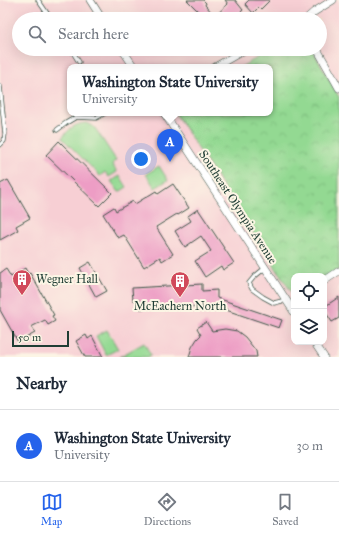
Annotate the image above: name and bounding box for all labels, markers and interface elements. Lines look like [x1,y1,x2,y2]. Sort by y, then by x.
search box [12,12,327,56]
icon: search [26,23,48,45]
text: Search here [58,25,129,43]
popup [67,64,273,116]
text: Washington State University [82,73,258,91]
text: University [82,91,137,107]
pin: A [157,129,183,162]
street label: Southeast Olympia Avenue [196,148,280,266]
your location [131,149,151,169]
building icon: Wegner Hall [11,268,33,296]
building icon: McEachern North [169,270,191,298]
place label: Wegner Hall [36,272,99,287]
map controls [291,273,327,345]
button: locate [291,273,327,309]
place label: McEachern North [134,299,227,313]
button: layers [291,309,327,345]
scale bar [12,329,69,348]
text: 50 m [18,331,41,344]
text: Nearby [16,373,67,394]
text: Washington State University [54,429,231,447]
text: A [25,438,33,454]
text: 30 m [297,438,323,454]
text: University [54,447,110,463]
tab: Map [41,491,63,528]
tab: Directions [144,491,191,528]
tab: Saved [272,491,298,528]

